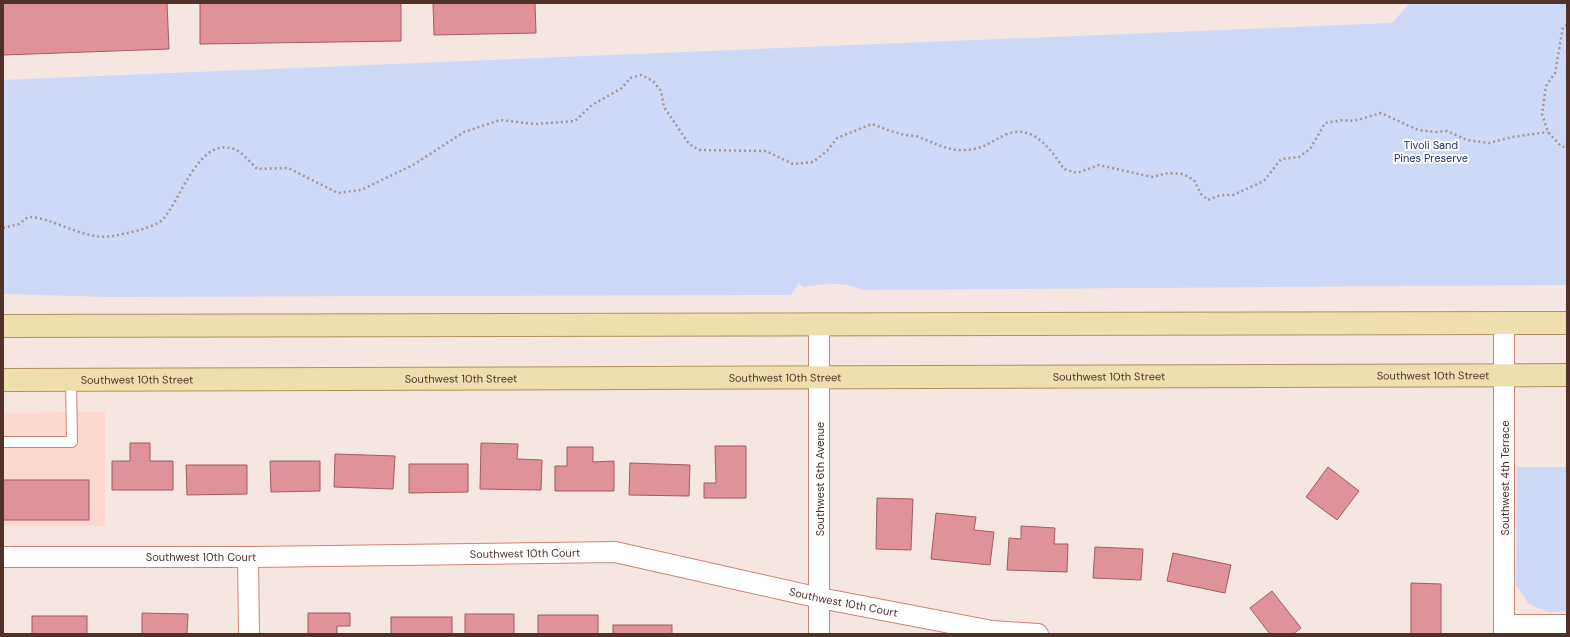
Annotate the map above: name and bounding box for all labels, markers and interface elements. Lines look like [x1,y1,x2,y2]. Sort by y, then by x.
park label: Tivoli Sand Pines Preserve [1394,138,1468,165]
street label: Southwest 10th Street [1377,368,1489,383]
street label: Southwest 10th Street [1053,369,1165,384]
street label: Southwest 10th Street [729,370,841,385]
street label: Southwest 10th Street [405,371,517,386]
street label: Southwest 10th Street [81,372,193,387]
street label: Southwest 4th Terrace [1498,420,1512,536]
street label: Southwest 6th Avenue [813,422,827,536]
street label: Southwest 10th Court [470,545,580,561]
street label: Southwest 10th Court [146,550,256,564]
street label: Southwest 10th Court [788,584,899,620]

